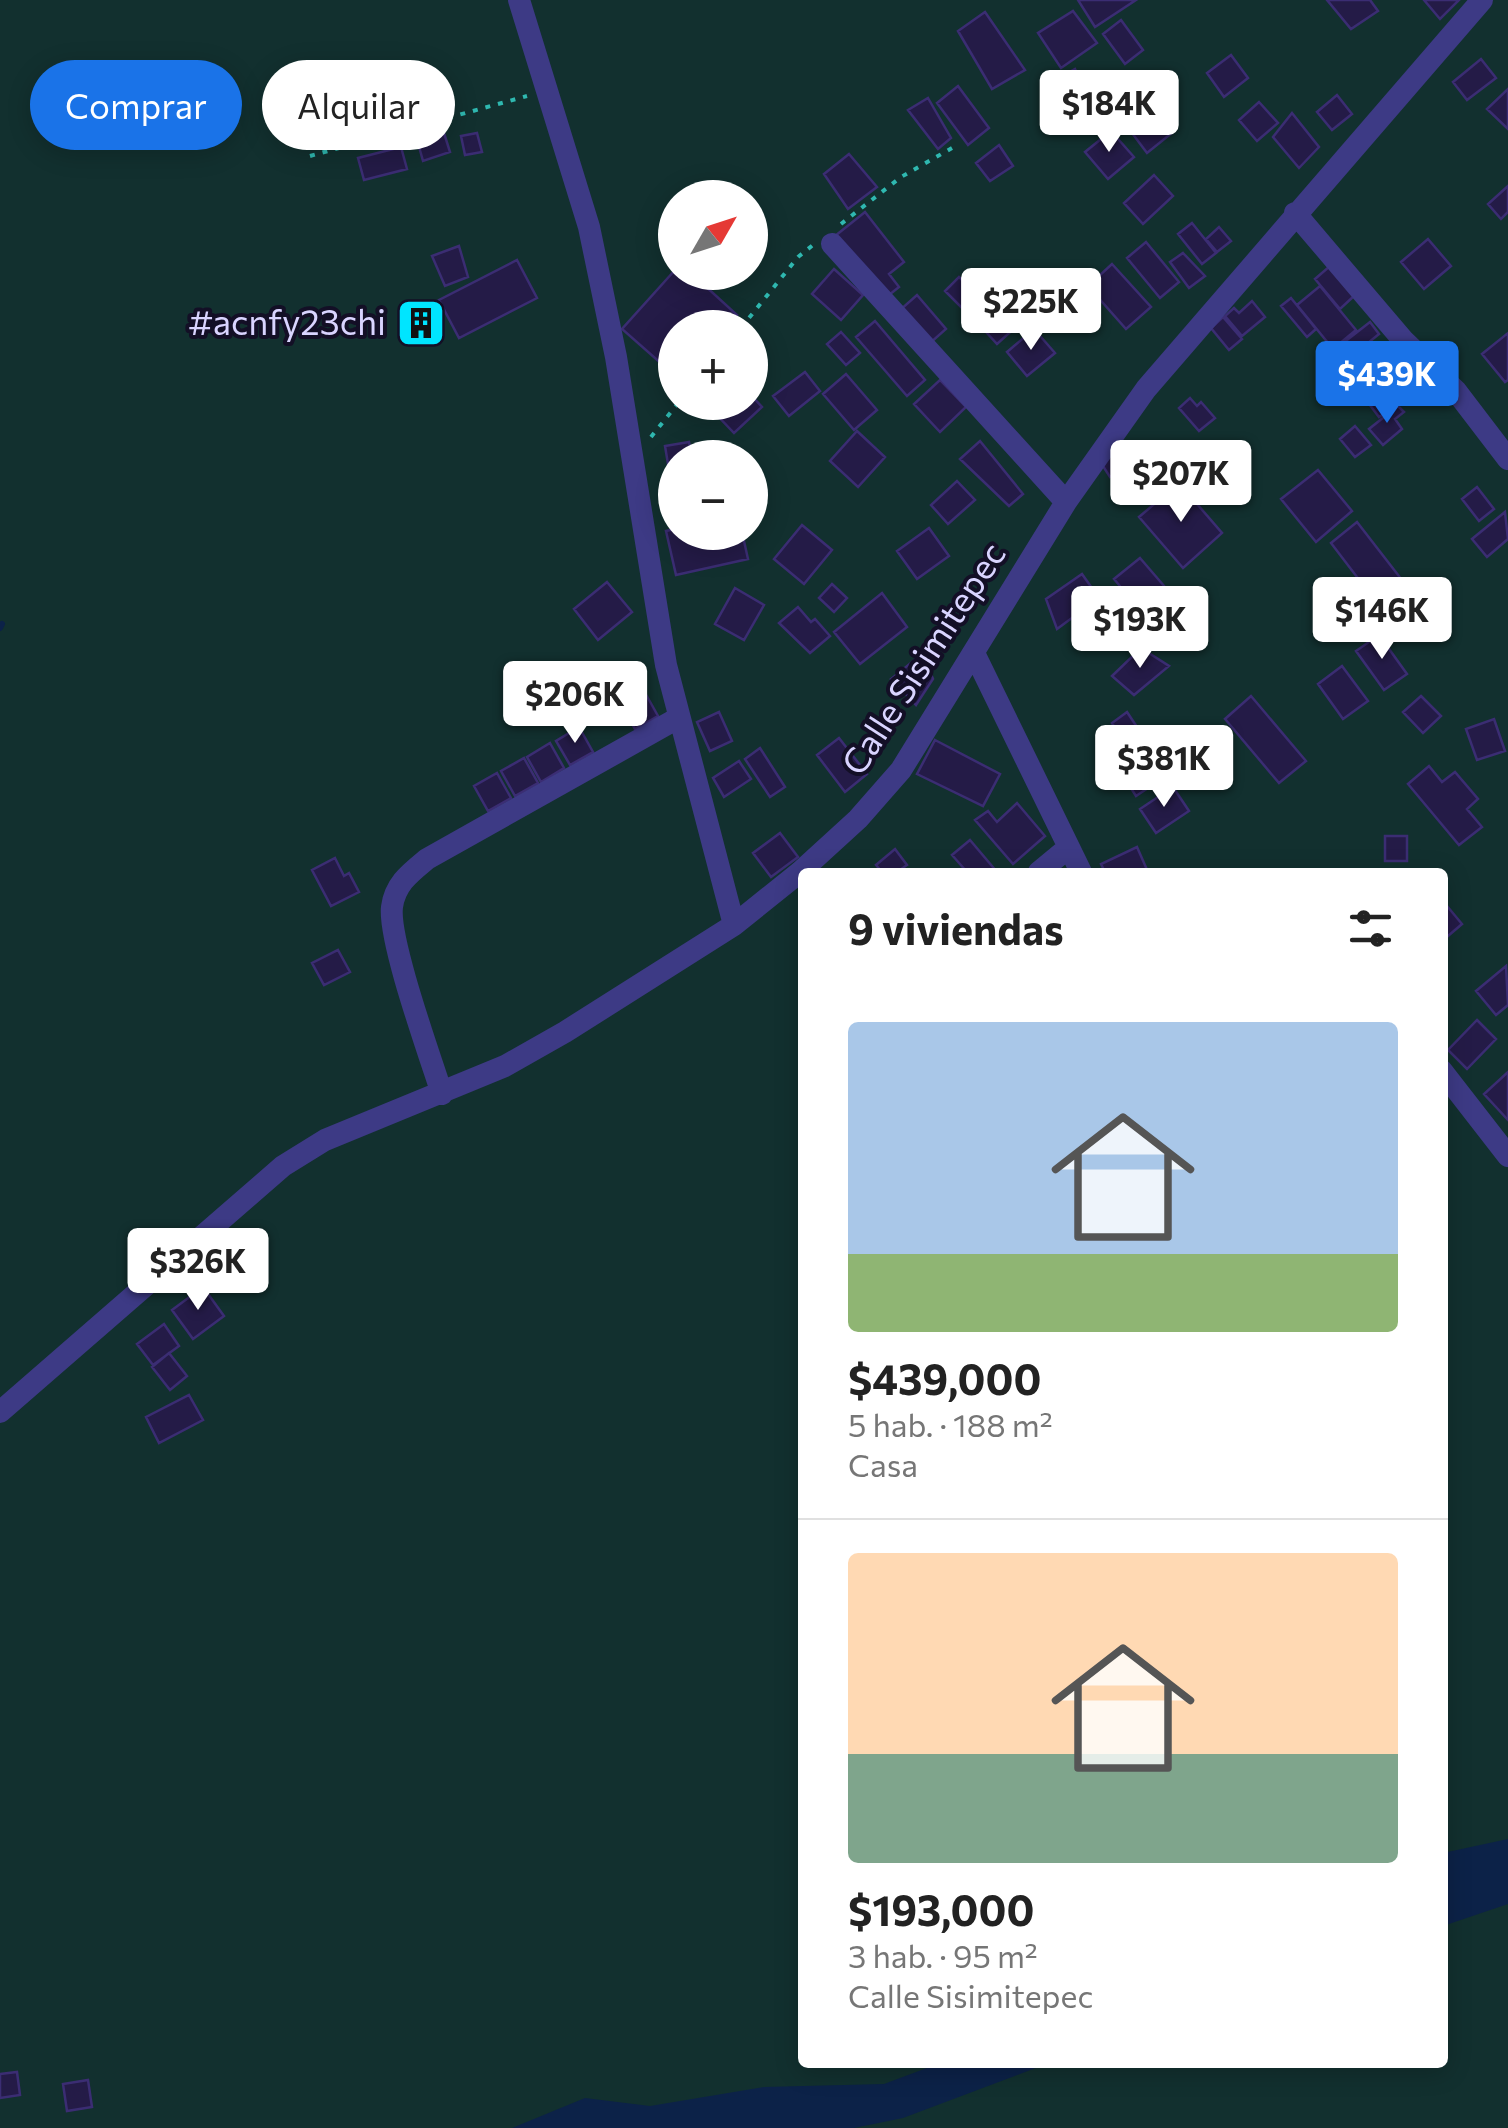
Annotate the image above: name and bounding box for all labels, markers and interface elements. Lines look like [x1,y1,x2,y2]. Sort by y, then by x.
chip: Comprar [30,60,242,150]
chip: Alquilar [262,60,455,150]
pin: $184K [1039,70,1179,155]
text: $184K [1062,82,1156,122]
north arrow [658,180,768,290]
map controls [658,180,768,550]
pin: $225K [961,268,1101,353]
text: $225K [983,280,1079,320]
building icon: #acnfy23chi [395,297,447,349]
place label: #acnfy23chi [189,299,386,342]
button: + [658,310,768,420]
pin: $439K [1317,341,1457,426]
text: $439K [1338,353,1436,393]
button: − [658,440,768,550]
pin: $207K [1111,440,1251,525]
text: $207K [1132,452,1230,492]
street label: Calle Sisimitepec [831,533,1013,782]
pin: $146K [1312,577,1452,662]
pin: $193K [1070,586,1210,671]
text: $146K [1335,589,1429,629]
text: $193K [1093,598,1187,638]
pin: $206K [505,661,645,746]
text: $206K [525,673,625,713]
pin: $381K [1094,725,1234,810]
text: $381K [1117,737,1211,777]
icon: filters [1343,901,1398,956]
text: 9 viviendas [848,902,1064,954]
icon: home [1033,1087,1213,1267]
pin: $326K [128,1228,268,1313]
text: $326K [150,1240,246,1280]
text: $439,000 [848,1352,1041,1404]
text: 5 hab. · 188 m² [848,1404,1053,1444]
text: Casa [848,1444,918,1484]
icon: home [1033,1618,1213,1798]
text: $193,000 [848,1883,1034,1935]
text: 3 hab. · 95 m² [848,1935,1038,1975]
text: Calle Sisimitepec [848,1975,1093,2015]

